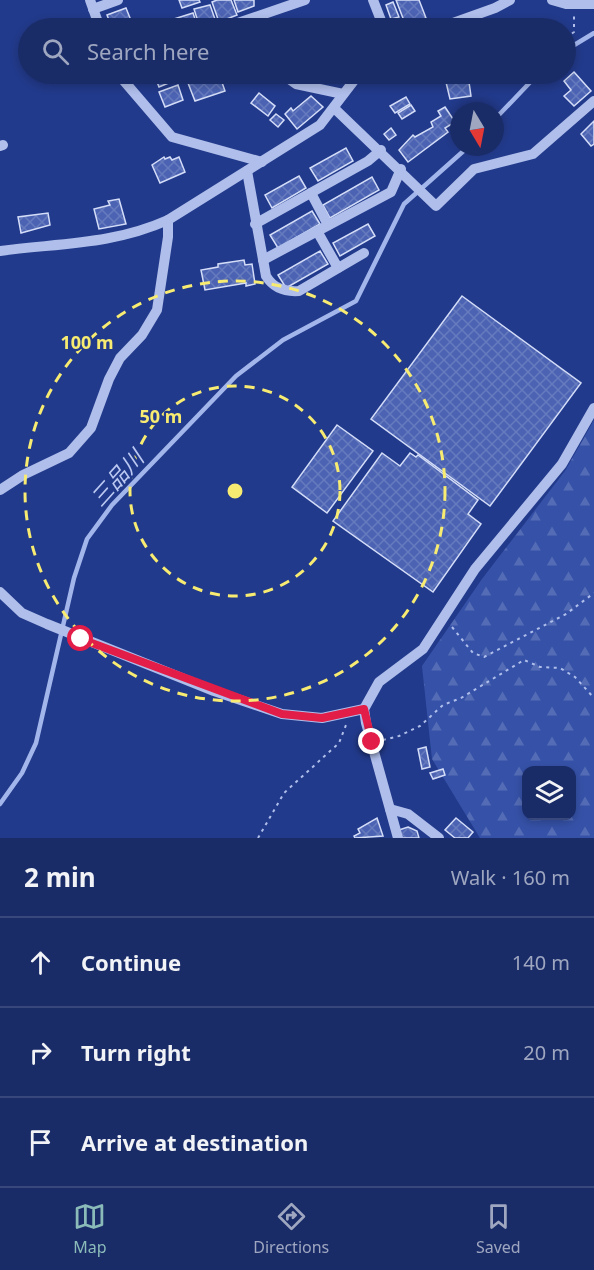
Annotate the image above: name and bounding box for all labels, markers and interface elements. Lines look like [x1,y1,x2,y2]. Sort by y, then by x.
search box [18,18,576,84]
icon: search [39,35,72,68]
text: Search here [87,36,209,66]
north arrow [450,102,504,156]
text: 100 m [60,330,114,354]
text: 50 m [140,404,182,428]
water label: 三品川 [83,441,151,512]
centre of rings [225,481,245,501]
route start [67,625,93,651]
route end [358,728,384,754]
map controls [522,766,576,820]
button: layers [522,766,576,820]
text: 2 min [24,859,96,895]
text: Walk · 160 m [451,864,570,891]
icon: ahead [24,946,57,979]
text: Continue [81,947,181,977]
text: 140 m [512,949,570,976]
icon: right [24,1036,57,1069]
text: Turn right [81,1037,191,1067]
text: 20 m [523,1039,570,1066]
icon: arrive [24,1126,57,1159]
text: Arrive at destination [81,1127,308,1157]
tab: Map [73,1200,107,1258]
tab: Directions [253,1200,329,1258]
tab: Saved [476,1200,521,1258]

